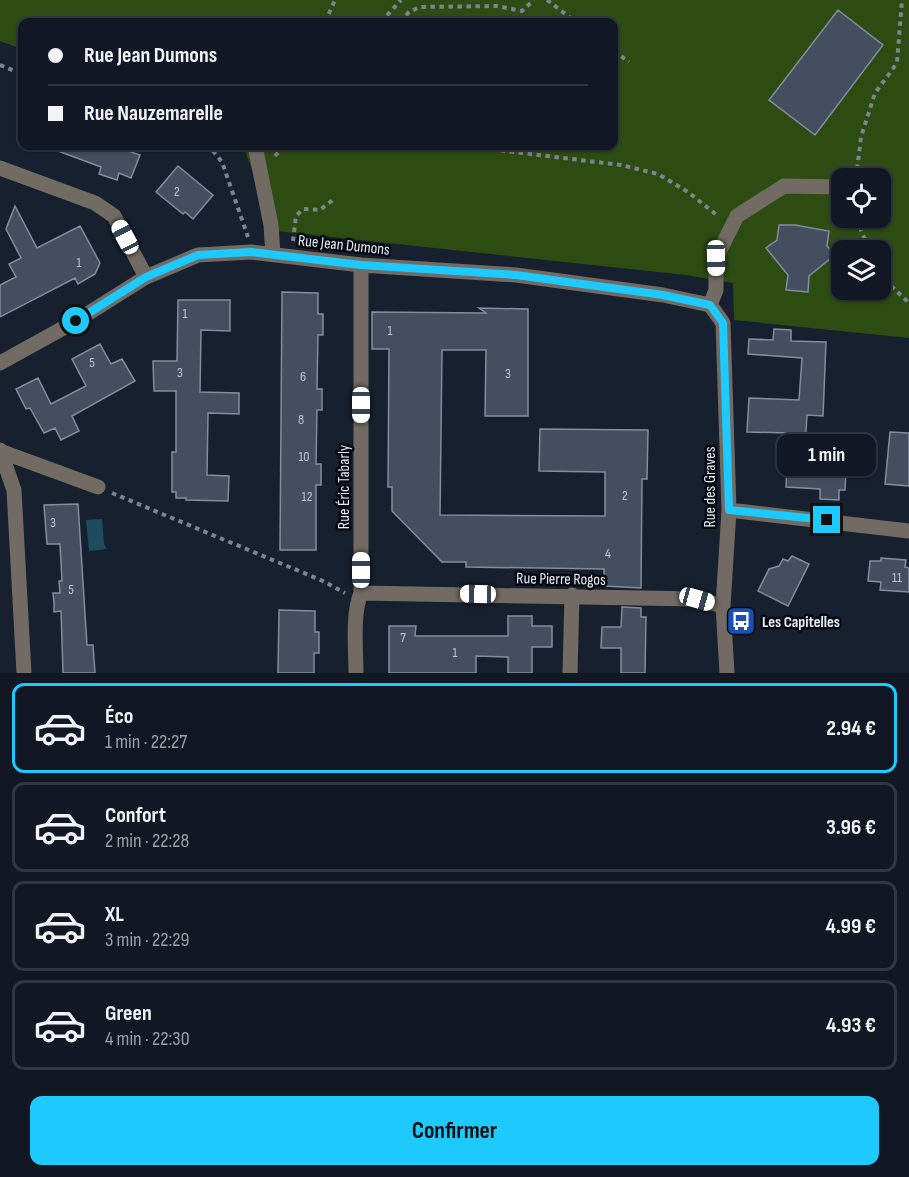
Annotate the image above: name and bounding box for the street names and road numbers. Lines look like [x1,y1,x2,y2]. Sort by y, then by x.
street label: Rue Jean Dumons [297,231,391,260]
street label: Rue Éric Tabarly [335,445,354,529]
street label: Rue des Graves [701,446,720,528]
street label: Rue Pierre Rogos [516,569,606,590]

